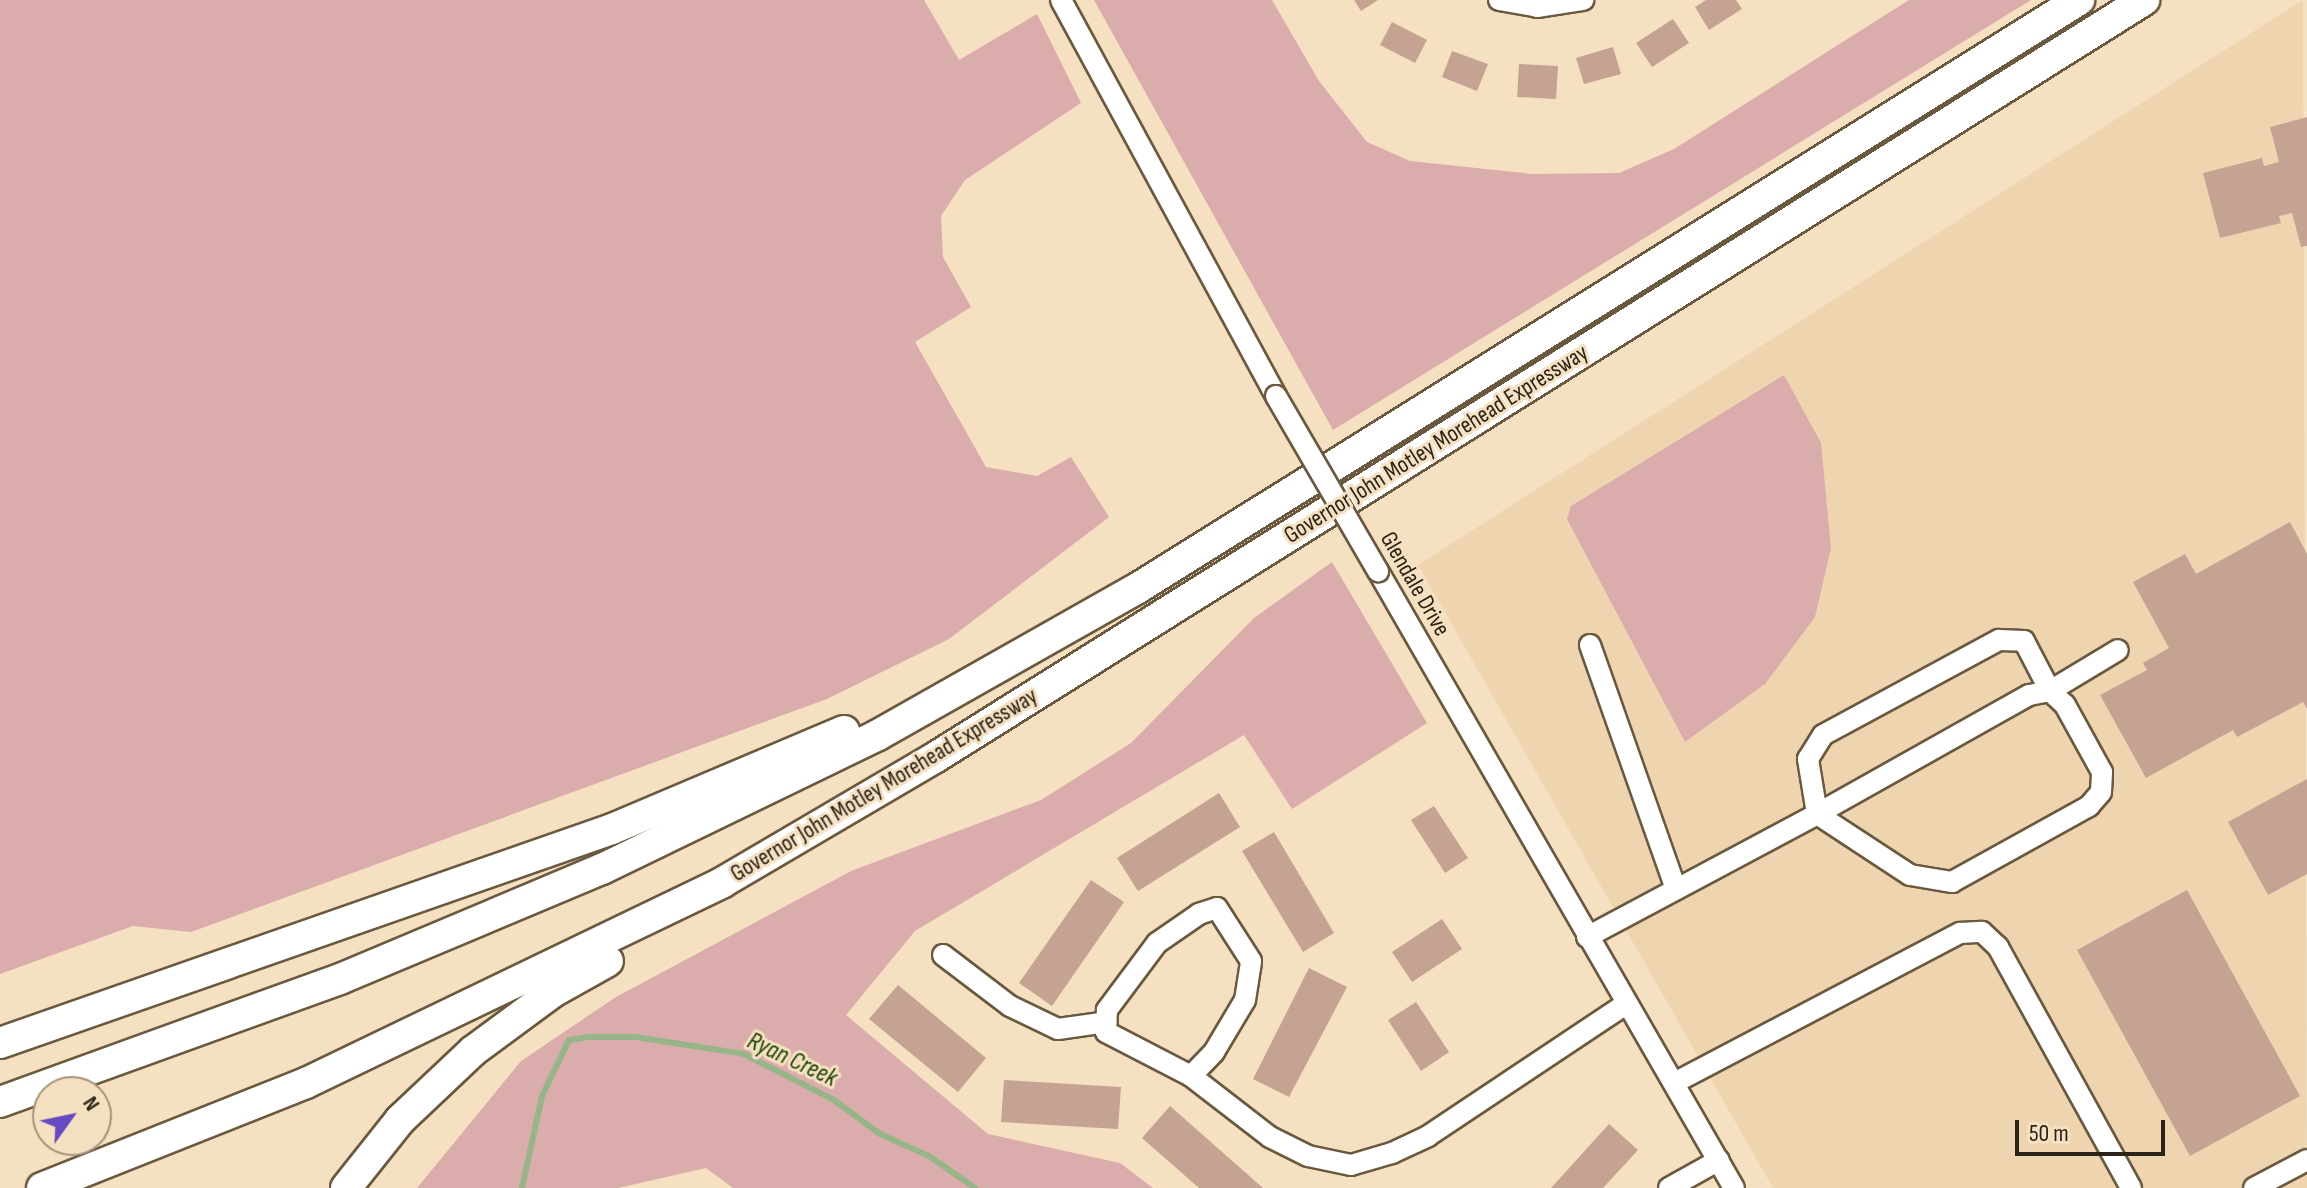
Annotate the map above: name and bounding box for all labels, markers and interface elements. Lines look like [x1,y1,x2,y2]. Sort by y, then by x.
street label: Governor John Motley Morehead Expressway [1279,338,1593,550]
street label: Glendale Drive [1374,527,1456,641]
street label: Governor John Motley Morehead Expressway [725,682,1043,888]
water label: Ryan Creek [742,1026,842,1094]
north arrow [32,1076,112,1156]
text: N [76,1091,105,1116]
scale bar [2019,1104,2169,1154]
text: 50 m [2029,1119,2069,1148]

